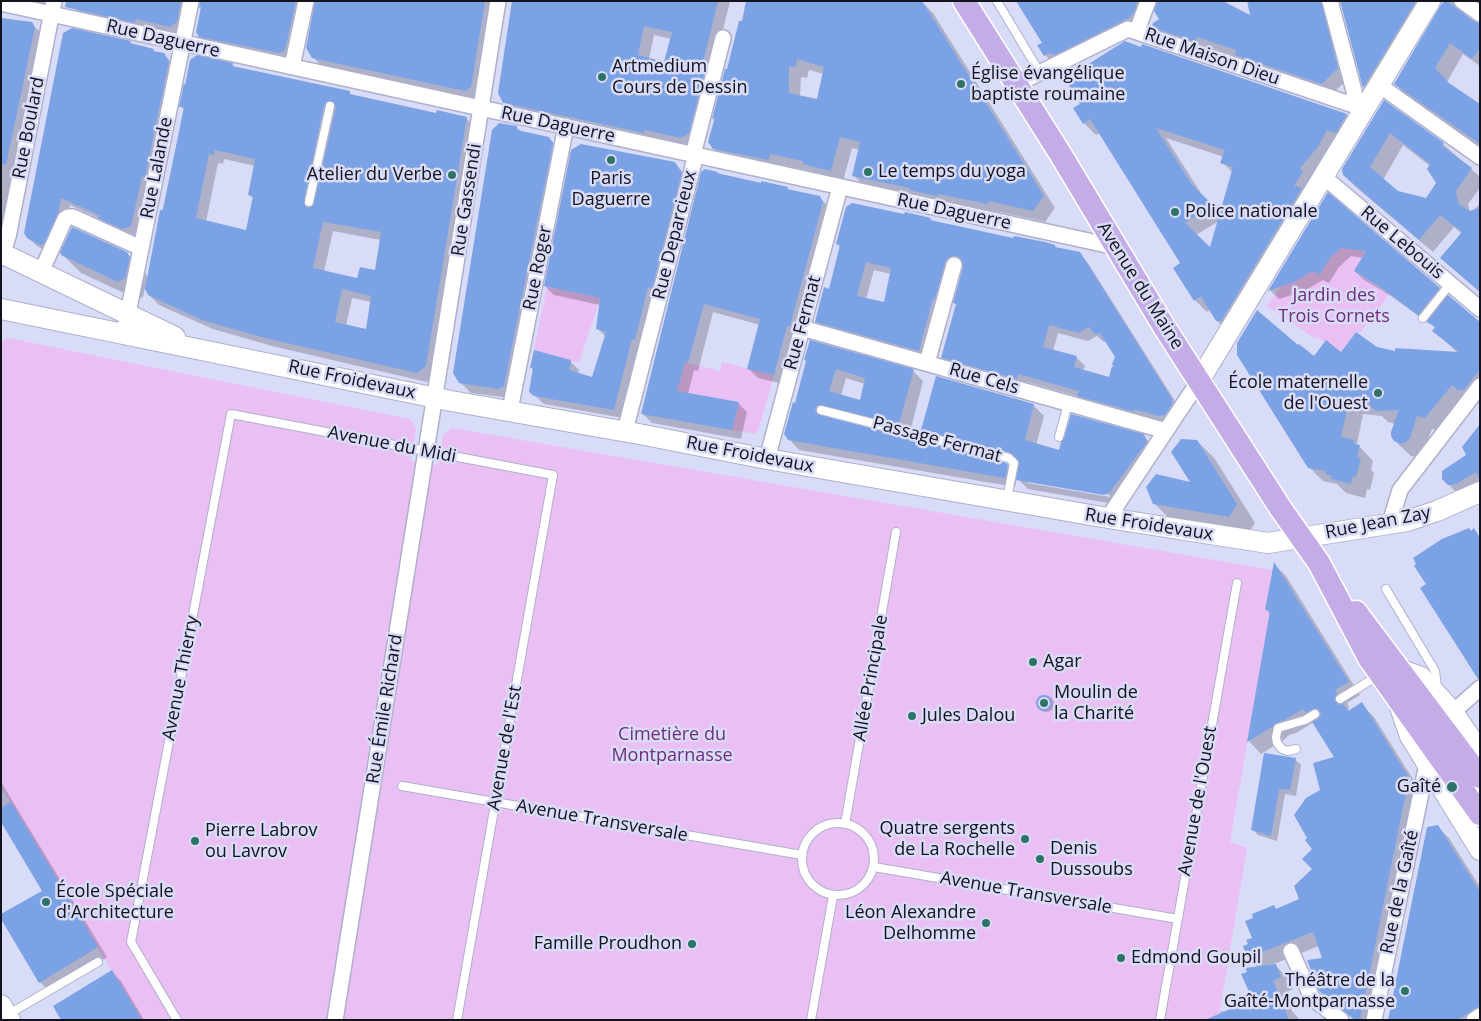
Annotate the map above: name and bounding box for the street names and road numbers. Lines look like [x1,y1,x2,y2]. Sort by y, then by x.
street label: Rue Daguerre [104,15,222,63]
street label: Rue Maison Dieu [1142,24,1282,90]
street label: Rue Boulard [9,75,49,181]
street label: Rue Daguerre [499,102,617,148]
street label: Rue Lalande [137,115,177,221]
street label: Rue Gassendi [447,142,487,258]
street label: Rue Deparcieux [649,168,701,302]
street label: Rue Daguerre [895,189,1013,235]
street label: Rue Lebouis [1356,202,1448,284]
street label: Avenue du Maine [1092,218,1188,354]
street label: Rue Roger [519,224,557,312]
street label: Rue Fermat [780,273,826,373]
street label: Rue Froidevaux [286,356,418,404]
street label: Rue Cels [947,359,1021,399]
street label: Passage Fermat [870,412,1004,468]
street label: Avenue du Midi [326,422,458,468]
street label: Rue Froidevaux [684,432,816,478]
street label: Rue Jean Zay [1323,502,1433,544]
street label: Rue Froidevaux [1083,504,1215,546]
street label: Allée Principale [849,613,893,743]
street label: Avenue Thierry [158,614,204,742]
street label: Rue Émile Richard [363,633,407,785]
street label: Avenue de l'Est [483,684,527,812]
street label: Avenue de l'Ouest [1174,724,1222,878]
street label: Avenue Transversale [514,795,690,847]
street label: Rue de la Gaîté [1376,828,1424,956]
street label: Avenue Transversale [938,867,1114,919]

